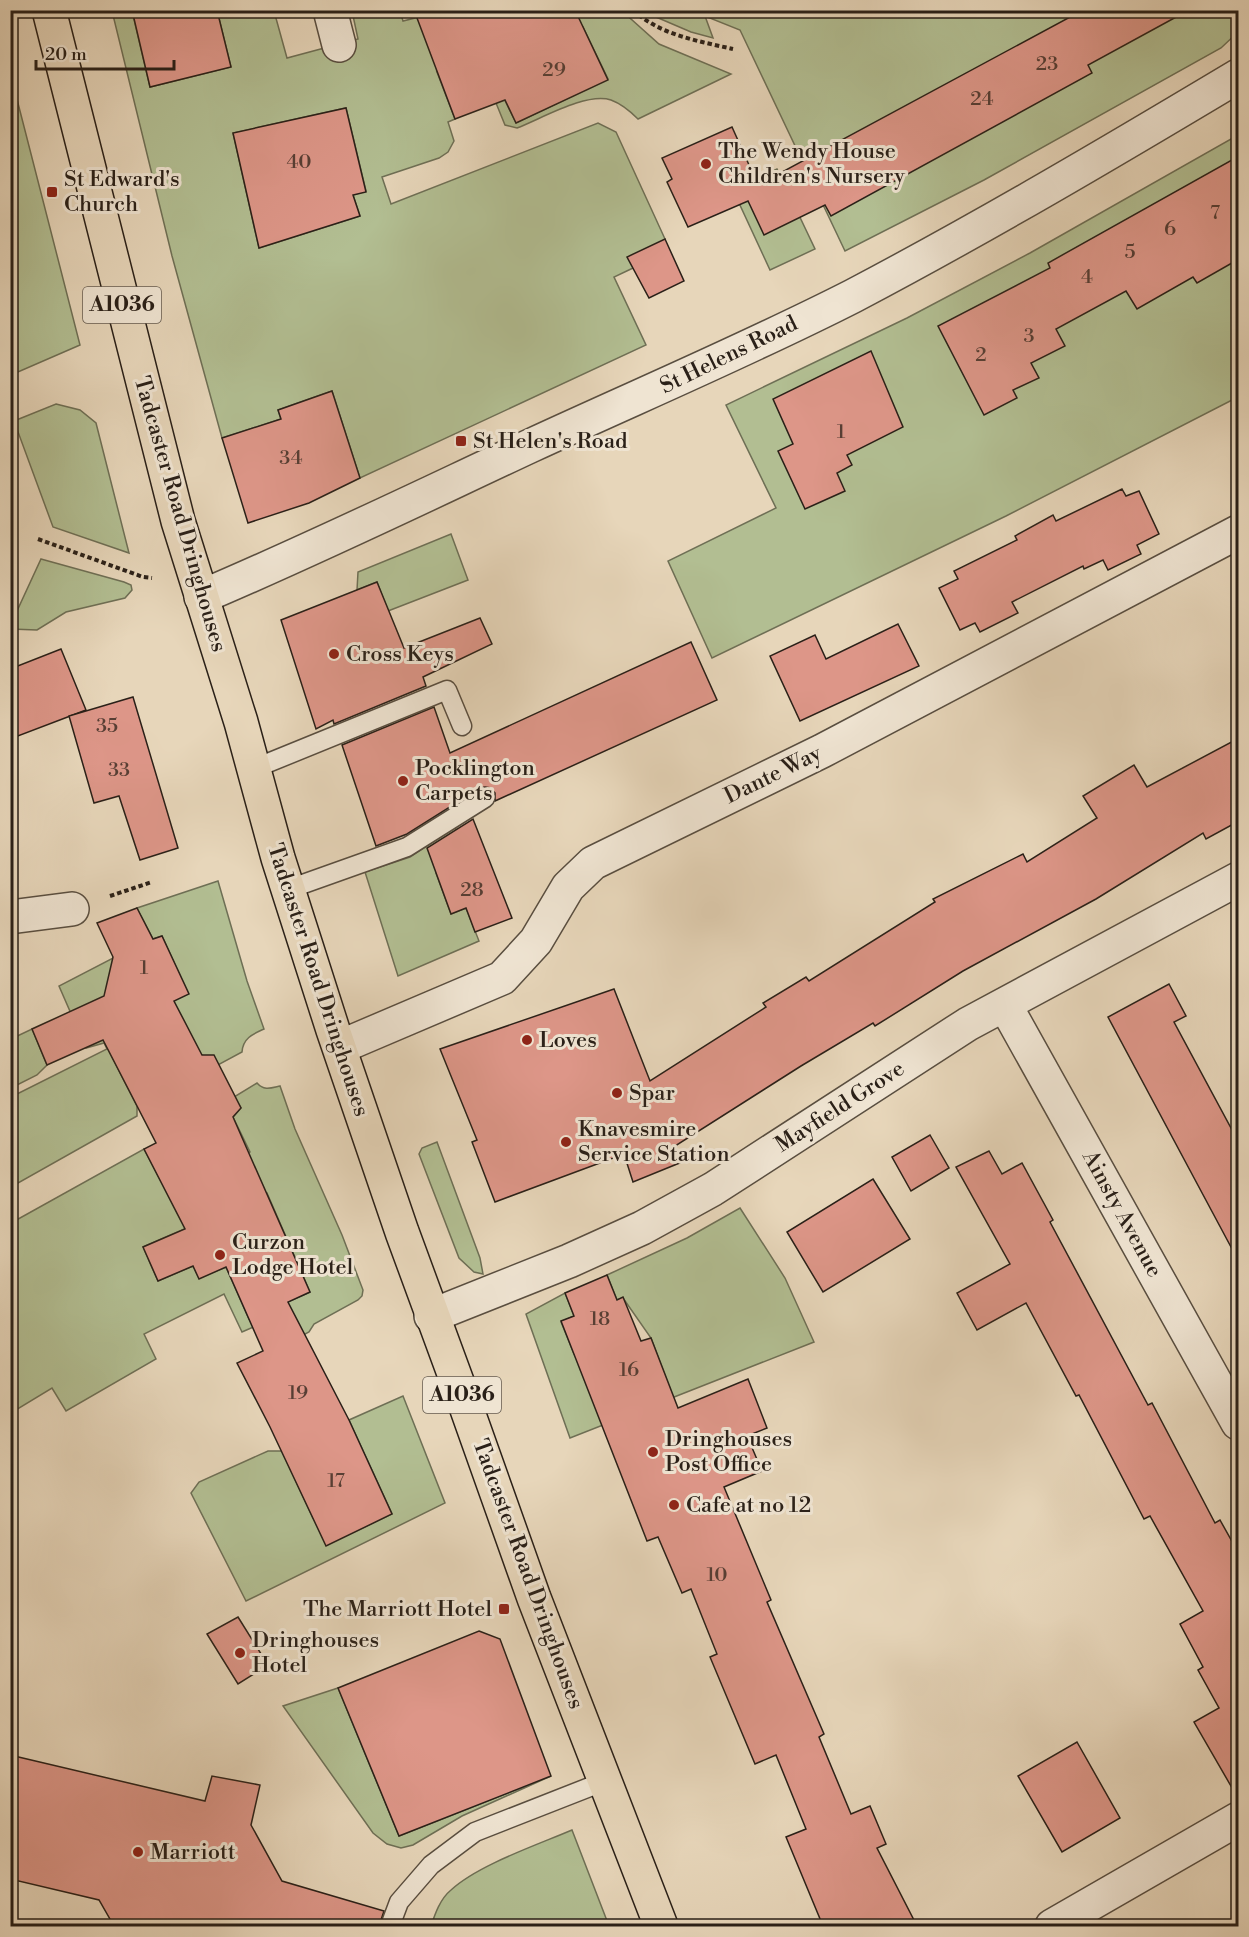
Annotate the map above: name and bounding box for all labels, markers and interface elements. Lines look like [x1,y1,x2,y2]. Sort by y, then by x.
scale bar [36,33,174,71]
text: 20 m [45,43,87,66]
house number: 23 [1036,52,1058,77]
house number: 29 [542,58,566,83]
house number: 24 [970,87,994,112]
place label: The Wendy House Children's Nursery [718,138,905,190]
house number: 40 [286,150,312,175]
marker: The Wendy House Children's Nursery [699,157,713,171]
place label: St Edward's Church [64,166,180,218]
marker: St Edward's Church [45,185,59,199]
house number: 7 [1210,201,1220,226]
house number: 6 [1164,217,1176,242]
house number: 5 [1124,240,1136,265]
house number: 4 [1081,265,1093,290]
road number: A1036 [83,287,161,323]
street label: St Helens Road [656,310,803,400]
house number: 3 [1023,324,1035,349]
house number: 2 [975,343,987,368]
street label: Tadcaster Road Dringhouses [128,373,232,655]
house number: 1 [837,420,846,445]
place label: St Helen's Road [473,428,628,455]
marker: St Helen's Road [454,434,468,448]
house number: 34 [279,446,303,471]
place label: Cross Keys [346,641,454,668]
marker: Cross Keys [327,647,341,661]
house number: 35 [96,714,118,739]
street label: Dante Way [720,740,826,810]
place label: Pocklington Carpets [415,755,535,807]
house number: 33 [108,758,130,783]
marker: Pocklington Carpets [396,774,410,788]
street label: Tadcaster Road Dringhouses [261,840,375,1120]
house number: 28 [460,878,484,903]
house number: 1 [140,956,149,981]
place label: Loves [539,1027,597,1054]
marker: Loves [520,1033,534,1047]
street label: Mayfield Grove [770,1055,910,1159]
place label: Spar [629,1080,675,1107]
marker: Spar [610,1086,624,1100]
place label: Knavesmire Service Station [578,1116,730,1168]
marker: Knavesmire Service Station [559,1135,573,1149]
street label: Ainsty Avenue [1076,1145,1168,1282]
place label: Curzon Lodge Hotel [232,1229,354,1281]
marker: Curzon Lodge Hotel [213,1248,227,1262]
house number: 18 [590,1307,610,1332]
house number: 16 [619,1358,639,1383]
road number: A1036 [423,1377,501,1413]
house number: 19 [288,1381,308,1406]
place label: Dringhouses Post Office [665,1426,792,1478]
street label: Tadcaster Road Dringhouses [467,1435,589,1713]
marker: Dringhouses Post Office [646,1445,660,1459]
house number: 17 [327,1469,345,1494]
place label: Cafe at no 12 [686,1492,811,1519]
marker: Cafe at no 12 [667,1498,681,1512]
house number: 10 [706,1563,728,1588]
place label: The Marriott Hotel [303,1596,492,1623]
marker: The Marriott Hotel [497,1602,511,1616]
place label: Dringhouses Hotel [252,1627,379,1679]
marker: Dringhouses Hotel [233,1646,247,1660]
place label: Marriott [150,1839,236,1866]
marker: Marriott [131,1845,145,1859]

